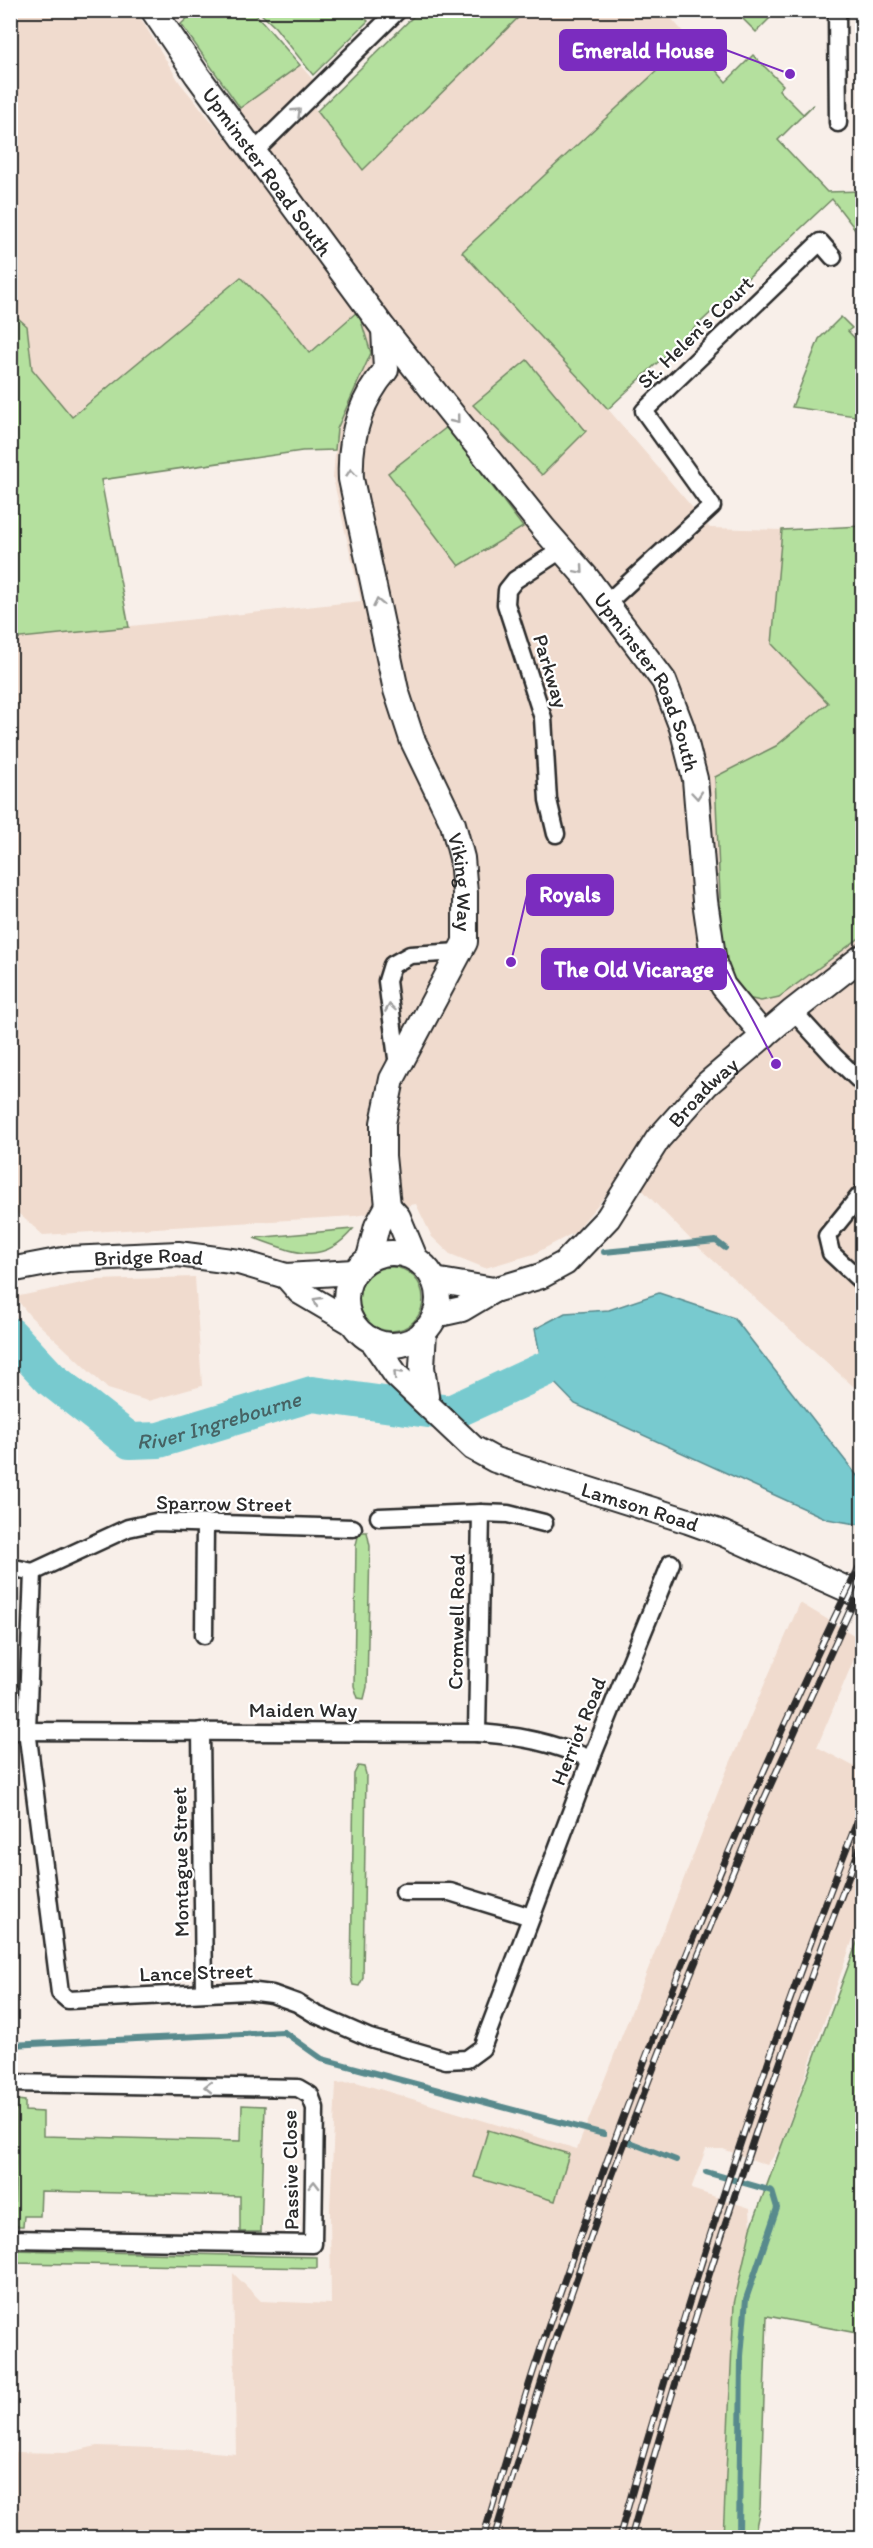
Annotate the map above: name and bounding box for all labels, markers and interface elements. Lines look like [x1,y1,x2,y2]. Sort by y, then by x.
callout: Emerald House [560,30,726,70]
text: Emerald House [572,37,714,64]
street label: Upminster Road South [197,82,338,261]
one-way arrow [290,108,300,119]
street label: St. Helen's Court [632,270,758,394]
one-way arrow [449,413,460,424]
one-way arrow [345,468,358,477]
one-way arrow [573,564,584,574]
street label: Upminster Road South [589,587,705,774]
one-way arrow [372,598,385,608]
street label: Parkway [528,631,574,711]
one-way arrow [690,790,703,800]
street label: Viking Way [443,830,478,931]
callout: Royals [527,875,613,915]
text: Royals [539,881,601,908]
callout: The Old Vicarage [542,949,726,989]
text: The Old Vicarage [553,956,714,983]
one-way arrow [385,1003,397,1012]
street label: Broadway [662,1051,743,1132]
street label: Bridge Road [93,1241,206,1270]
one-way arrow [312,1297,323,1309]
one-way arrow [393,1371,404,1382]
water label: River Ingrebourne [136,1384,305,1454]
street label: Lamson Road [578,1476,703,1537]
street label: Sparrow Street [156,1489,292,1517]
street label: Cromwell Road [442,1553,470,1690]
street label: Herriot Road [545,1673,611,1789]
street label: Maiden Way [249,1697,357,1722]
street label: Montague Street [166,1787,194,1937]
street label: Lance Street [139,1958,253,1986]
one-way arrow [204,2080,213,2093]
street label: Passive Close [276,2110,304,2230]
one-way arrow [308,2181,320,2190]

